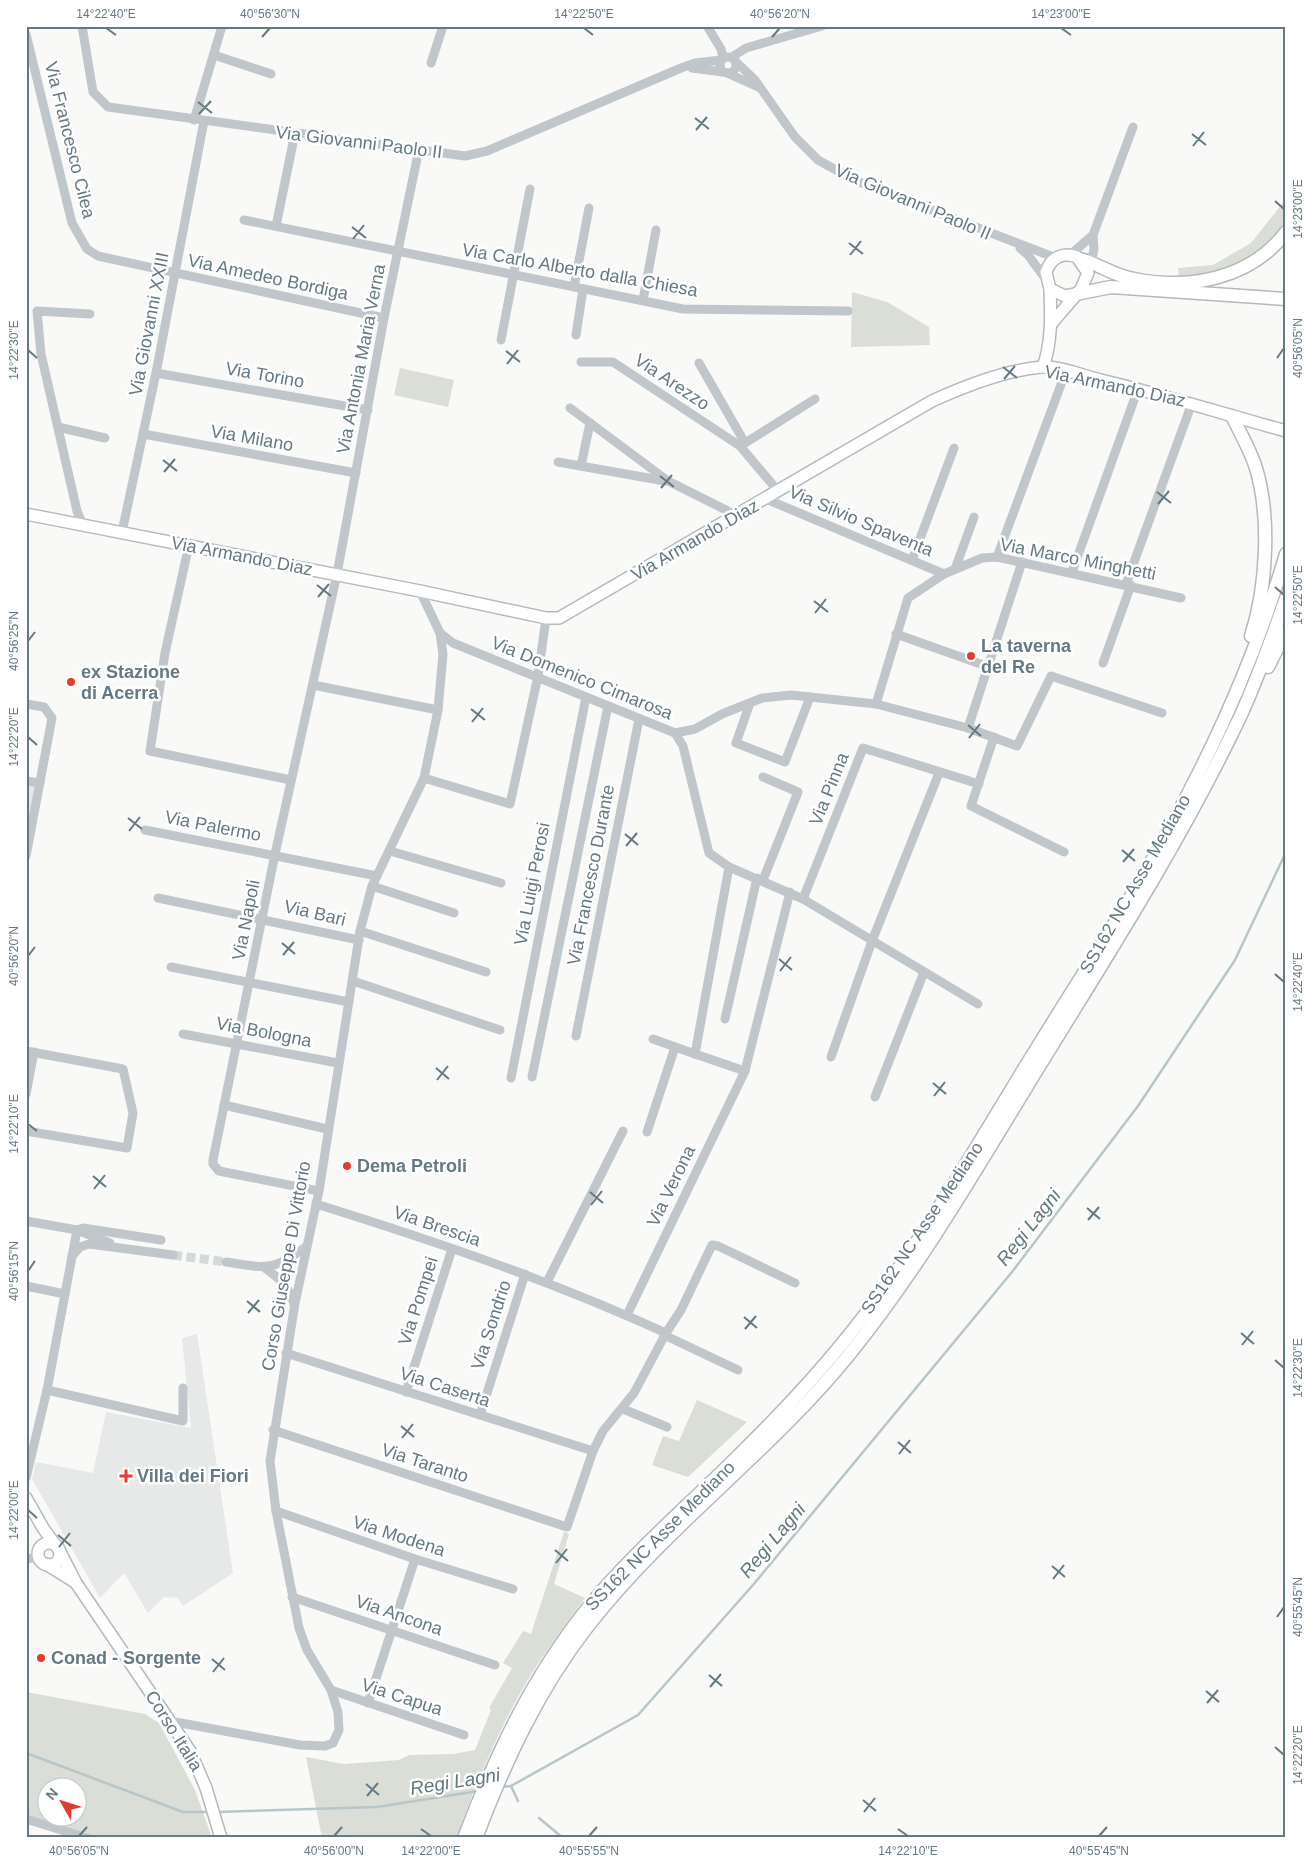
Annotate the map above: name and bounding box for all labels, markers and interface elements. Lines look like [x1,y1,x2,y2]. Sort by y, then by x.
text: 14°22'40"E [76,7,136,21]
text: 40°56'30"N [240,7,300,21]
text: 14°22'50"E [554,7,614,21]
text: 40°56'20"N [750,7,810,21]
text: 14°23'00"E [1031,7,1091,21]
street label: Via Francesco Cilea [41,60,99,221]
street label: Via Giovanni Paolo II [275,122,443,162]
street label: Via Giovanni Paolo II [832,160,994,244]
text: 14°23'00"E [1291,179,1305,239]
street label: Via Carlo Alberto dalla Chiesa [461,239,700,301]
street label: Via Amedeo Bordiga [186,250,351,304]
street label: Via Giovanni XXIII [125,251,173,397]
street label: Via Antonia Maria Verna [333,261,389,456]
text: 40°56'05"N [1291,318,1305,378]
text: 14°22'30"E [7,320,21,380]
street label: Via Arezzo [631,350,713,414]
street label: Via Torino [224,358,306,392]
street label: Via Armando Diaz [1043,361,1187,411]
street label: Via Milano [209,421,295,455]
street label: Via Silvio Spaventa [786,482,937,561]
street label: Via Armando Diaz [628,495,762,585]
street label: Via Armando Diaz [170,532,314,580]
street label: Via Marco Minghetti [998,534,1158,584]
text: 14°22'50"E [1291,565,1305,625]
text: 40°56'25"N [7,611,21,671]
street label: Via Domenico Cimarosa [488,632,676,724]
place label: La taverna del Re [981,636,1072,677]
marker: La taverna del Re [965,650,977,662]
place label: ex Stazione di Acerra [81,662,180,703]
marker: ex Stazione di Acerra [65,676,77,688]
text: 14°22'20"E [7,707,21,767]
street label: Via Pinna [805,749,853,828]
street label: Via Francesco Durante [564,783,618,967]
street label: SS162 NC Asse Mediano [1076,791,1194,977]
street label: Via Palermo [163,807,263,845]
street label: Via Luigi Perosi [510,821,554,947]
street label: Via Napoli [228,878,264,962]
street label: Via Bari [282,896,348,930]
text: 40°56'20"N [7,926,21,986]
text: 14°22'40"E [1291,952,1305,1012]
street label: Via Bologna [215,1013,314,1051]
text: 14°22'10"E [7,1094,21,1154]
street label: SS162 NC Asse Mediano [857,1138,987,1318]
street label: Via Verona [643,1141,700,1230]
place label: Dema Petroli [357,1156,467,1176]
street label: Corso Giuseppe Di Vittorio [258,1159,314,1373]
marker: Dema Petroli [341,1160,353,1172]
water label: Regi Lagni [992,1184,1065,1270]
street label: Via Brescia [391,1202,484,1251]
text: 40°56'15"N [7,1241,21,1301]
street label: Via Pompei [394,1254,442,1348]
street label: Via Sondrio [467,1278,515,1372]
text: 14°22'30"E [1291,1338,1305,1398]
street label: Via Caserta [397,1363,494,1411]
street label: Via Taranto [379,1440,471,1486]
street label: SS162 NC Asse Mediano [581,1457,739,1615]
place label: Villa dei Fiori [137,1466,249,1486]
marker: Villa dei Fiori [119,1469,133,1483]
text: 14°22'00"E [7,1480,21,1540]
water label: Regi Lagni [735,1498,810,1582]
street label: Via Modena [350,1512,449,1561]
text: 40°55'45"N [1291,1577,1305,1637]
street label: Via Ancona [353,1591,446,1640]
place label: Conad - Sorgente [51,1648,201,1668]
marker: Conad - Sorgente [35,1652,47,1664]
street label: Via Capua [359,1675,446,1720]
street label: Corso Italia [141,1687,207,1776]
text: 14°22'20"E [1291,1725,1305,1785]
water label: Regi Lagni [409,1764,502,1799]
north arrow [38,1776,88,1826]
text: N [42,1785,61,1803]
text: 40°56'05"N [49,1844,109,1858]
text: 40°56'00"N [304,1844,364,1858]
text: 14°22'00"E [401,1844,461,1858]
text: 40°55'55"N [559,1844,619,1858]
text: 14°22'10"E [878,1844,938,1858]
text: 40°55'45"N [1069,1844,1129,1858]

